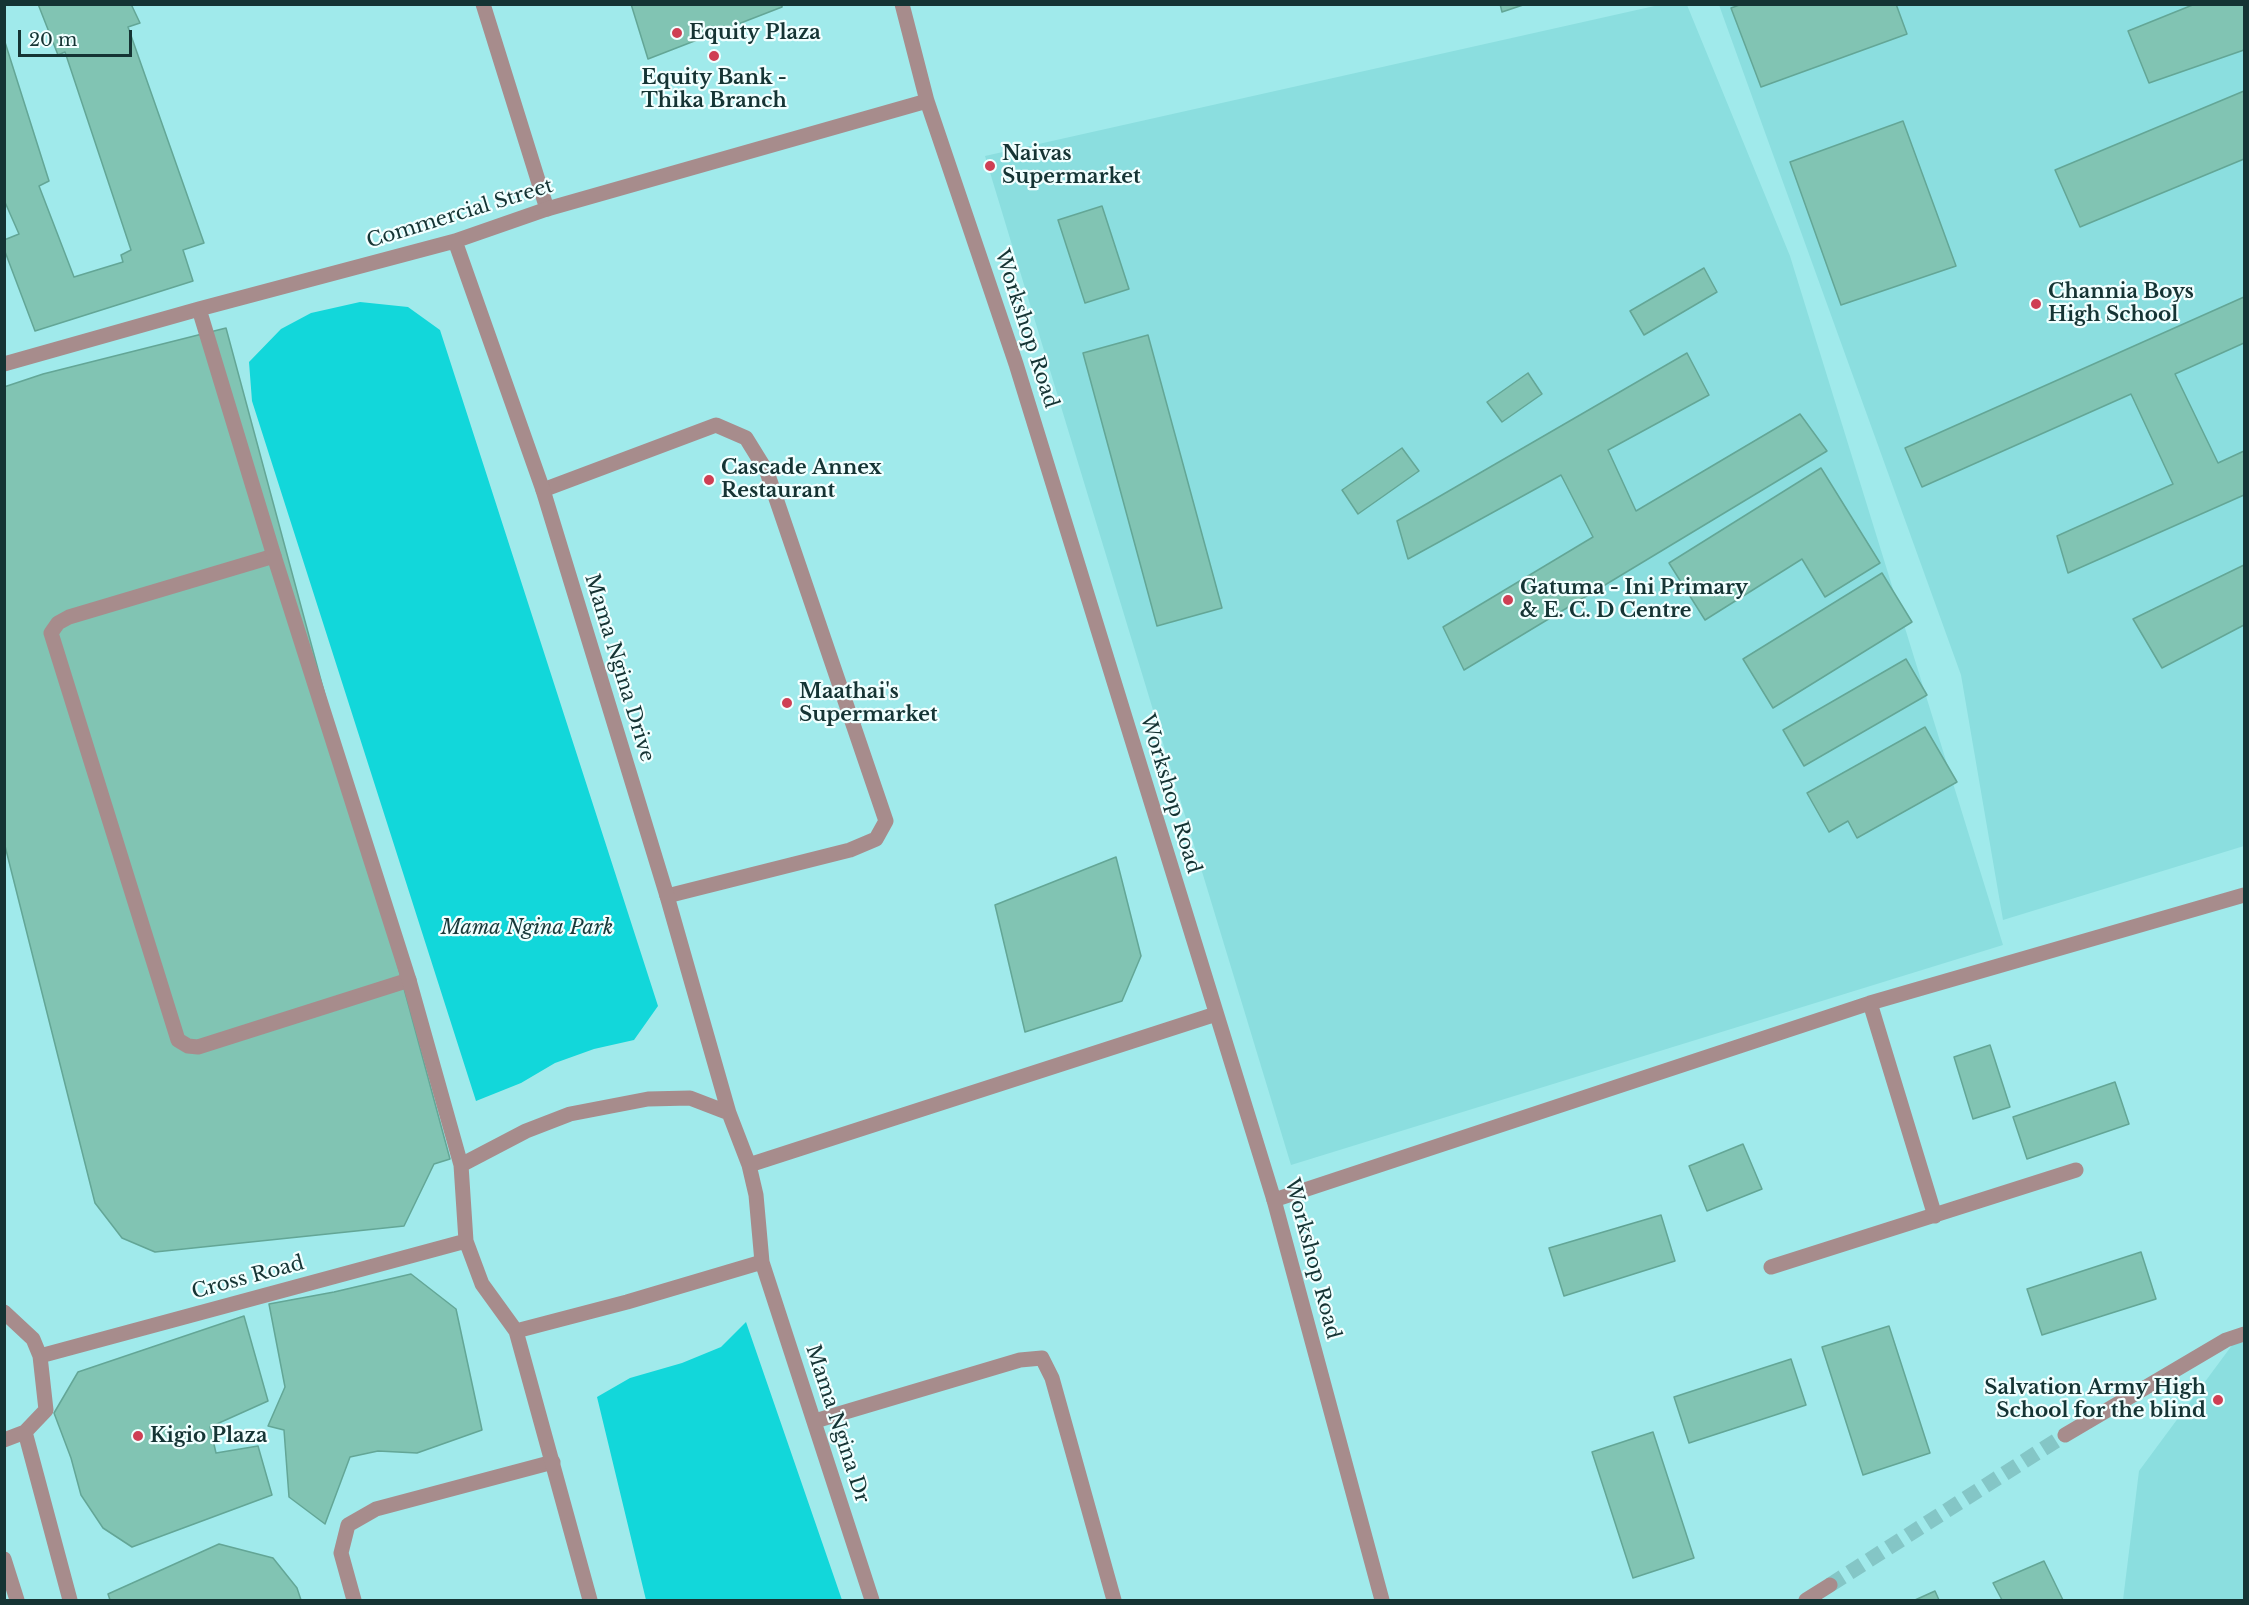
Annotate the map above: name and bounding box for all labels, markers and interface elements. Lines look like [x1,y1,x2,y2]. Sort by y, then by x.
scale bar [21,18,135,56]
place label: Equity Plaza [689,21,821,45]
marker: Equity Plaza [670,26,684,40]
text: 20 m [29,29,77,51]
marker: Equity Bank - Thika Branch [707,49,721,63]
place label: Equity Bank - Thika Branch [641,66,787,113]
place label: Naivas Supermarket [1002,142,1141,189]
marker: Naivas Supermarket [983,159,997,173]
street label: Commercial Street [364,174,556,254]
street label: Workshop Road [989,247,1063,411]
place label: Channia Boys High School [2048,280,2194,327]
marker: Channia Boys High School [2029,297,2043,311]
place label: Cascade Annex Restaurant [721,456,882,503]
marker: Cascade Annex Restaurant [702,473,716,487]
street label: Mama Ngina Drive [579,571,659,765]
place label: Gatuma - Ini Primary & E. C. D Centre [1520,576,1748,623]
marker: Gatuma - Ini Primary & E. C. D Centre [1501,593,1515,607]
place label: Maathai's Supermarket [799,680,938,727]
marker: Maathai's Supermarket [780,696,794,710]
street label: Workshop Road [1134,711,1206,877]
park label: Mama Ngina Park [441,916,613,940]
street label: Workshop Road [1279,1176,1345,1342]
street label: Cross Road [189,1251,307,1305]
street label: Mama Ngina Dr [800,1342,874,1506]
place label: Salvation Army High School for the blind [1984,1376,2206,1423]
marker: Salvation Army High School for the blind [2211,1393,2225,1407]
place label: Kigio Plaza [150,1424,267,1448]
marker: Kigio Plaza [131,1429,145,1443]

